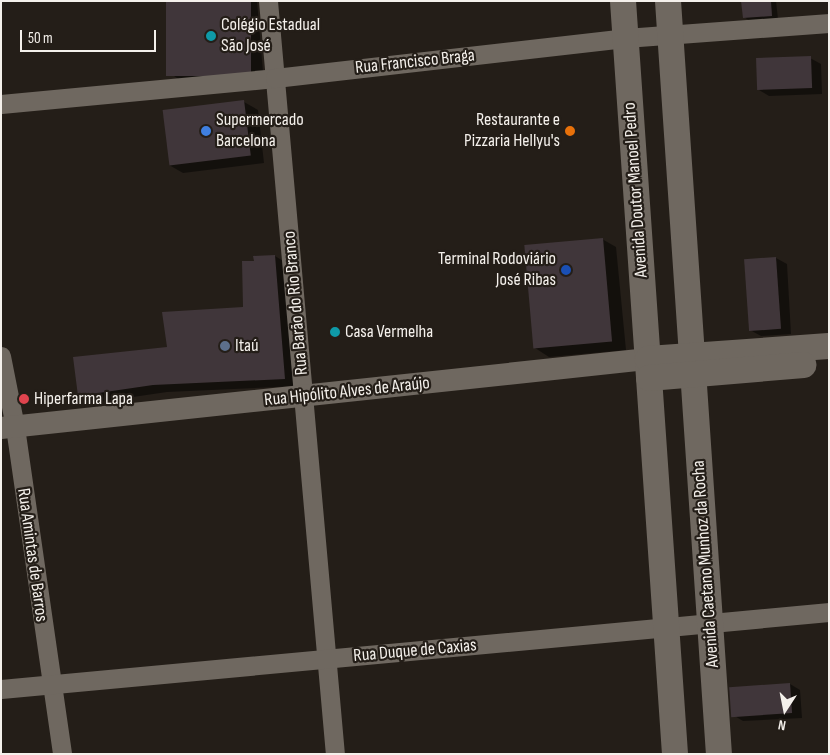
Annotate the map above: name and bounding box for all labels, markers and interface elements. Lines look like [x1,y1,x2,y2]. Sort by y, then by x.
place label: Colégio Estadual São José [221,15,320,58]
scale bar [22,20,159,52]
text: 50 m [28,29,53,48]
marker: Colégio Estadual São José [205,30,217,42]
street label: Rua Francisco Braga [354,45,476,79]
street label: Avenida Doutor Manoel Pedro [619,102,653,278]
place label: Supermercado Barcelona [216,110,304,152]
place label: Restaurante e Pizzaria Hellyu's [464,110,560,152]
marker: Supermercado Barcelona [200,125,212,137]
marker: Restaurante e Pizzaria Hellyu's [564,125,576,137]
street label: Rua Barão do Rio Branco [279,230,313,376]
place label: Terminal Rodoviário José Ribas [438,249,556,292]
marker: Terminal Rodoviário José Ribas [560,264,572,276]
place label: Casa Vermelha [345,321,433,343]
marker: Casa Vermelha [329,326,341,338]
place label: Itaú [235,335,258,357]
marker: Itaú [219,340,231,352]
street label: Rua Hipólito Alves de Araújo [263,373,431,411]
place label: Hiperfarma Lapa [34,388,133,410]
marker: Hiperfarma Lapa [18,393,30,405]
street label: Avenida Caetano Munhoz da Rocha [688,460,724,668]
street label: Rua Amintas de Barros [12,487,52,623]
street label: Rua Duque de Caxias [353,635,477,667]
north arrow [760,685,810,735]
text: N [777,716,787,734]

